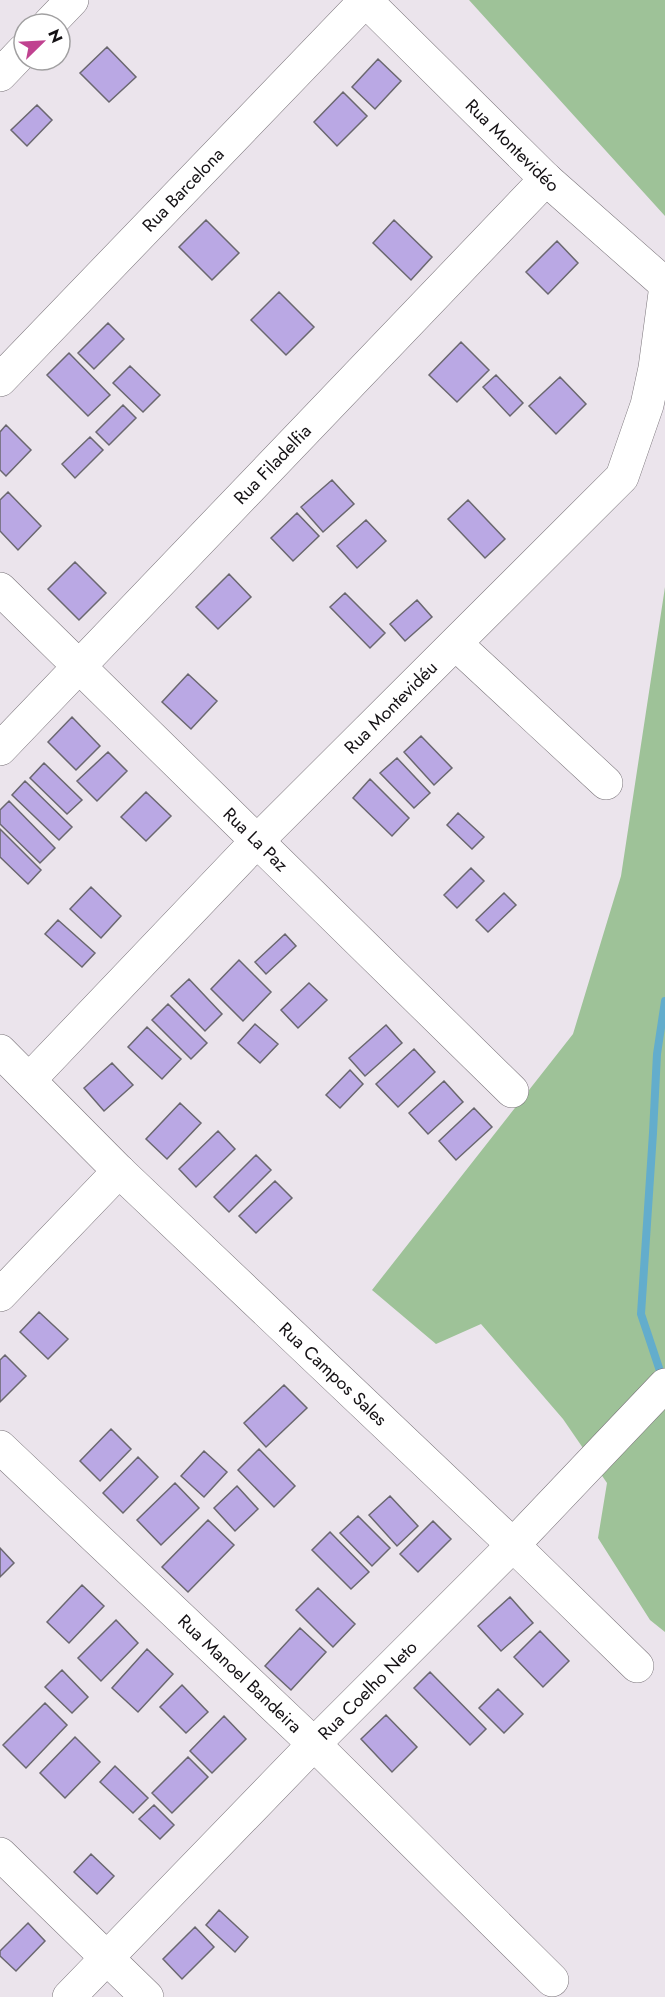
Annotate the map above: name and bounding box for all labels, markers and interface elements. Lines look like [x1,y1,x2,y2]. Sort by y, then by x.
north arrow [12,12,72,72]
text: N [42,26,68,47]
street label: Rua Montevidéo [459,93,565,198]
street label: Rua Barcelona [136,142,230,238]
street label: Rua Filadelfia [228,419,317,510]
street label: Rua Montevidéu [338,655,443,760]
street label: Rua La Paz [217,802,295,878]
street label: Rua Campos Sales [273,1316,393,1432]
street label: Rua Manoel Bandeira [172,1609,308,1739]
street label: Rua Coelho Neto [312,1635,423,1746]

